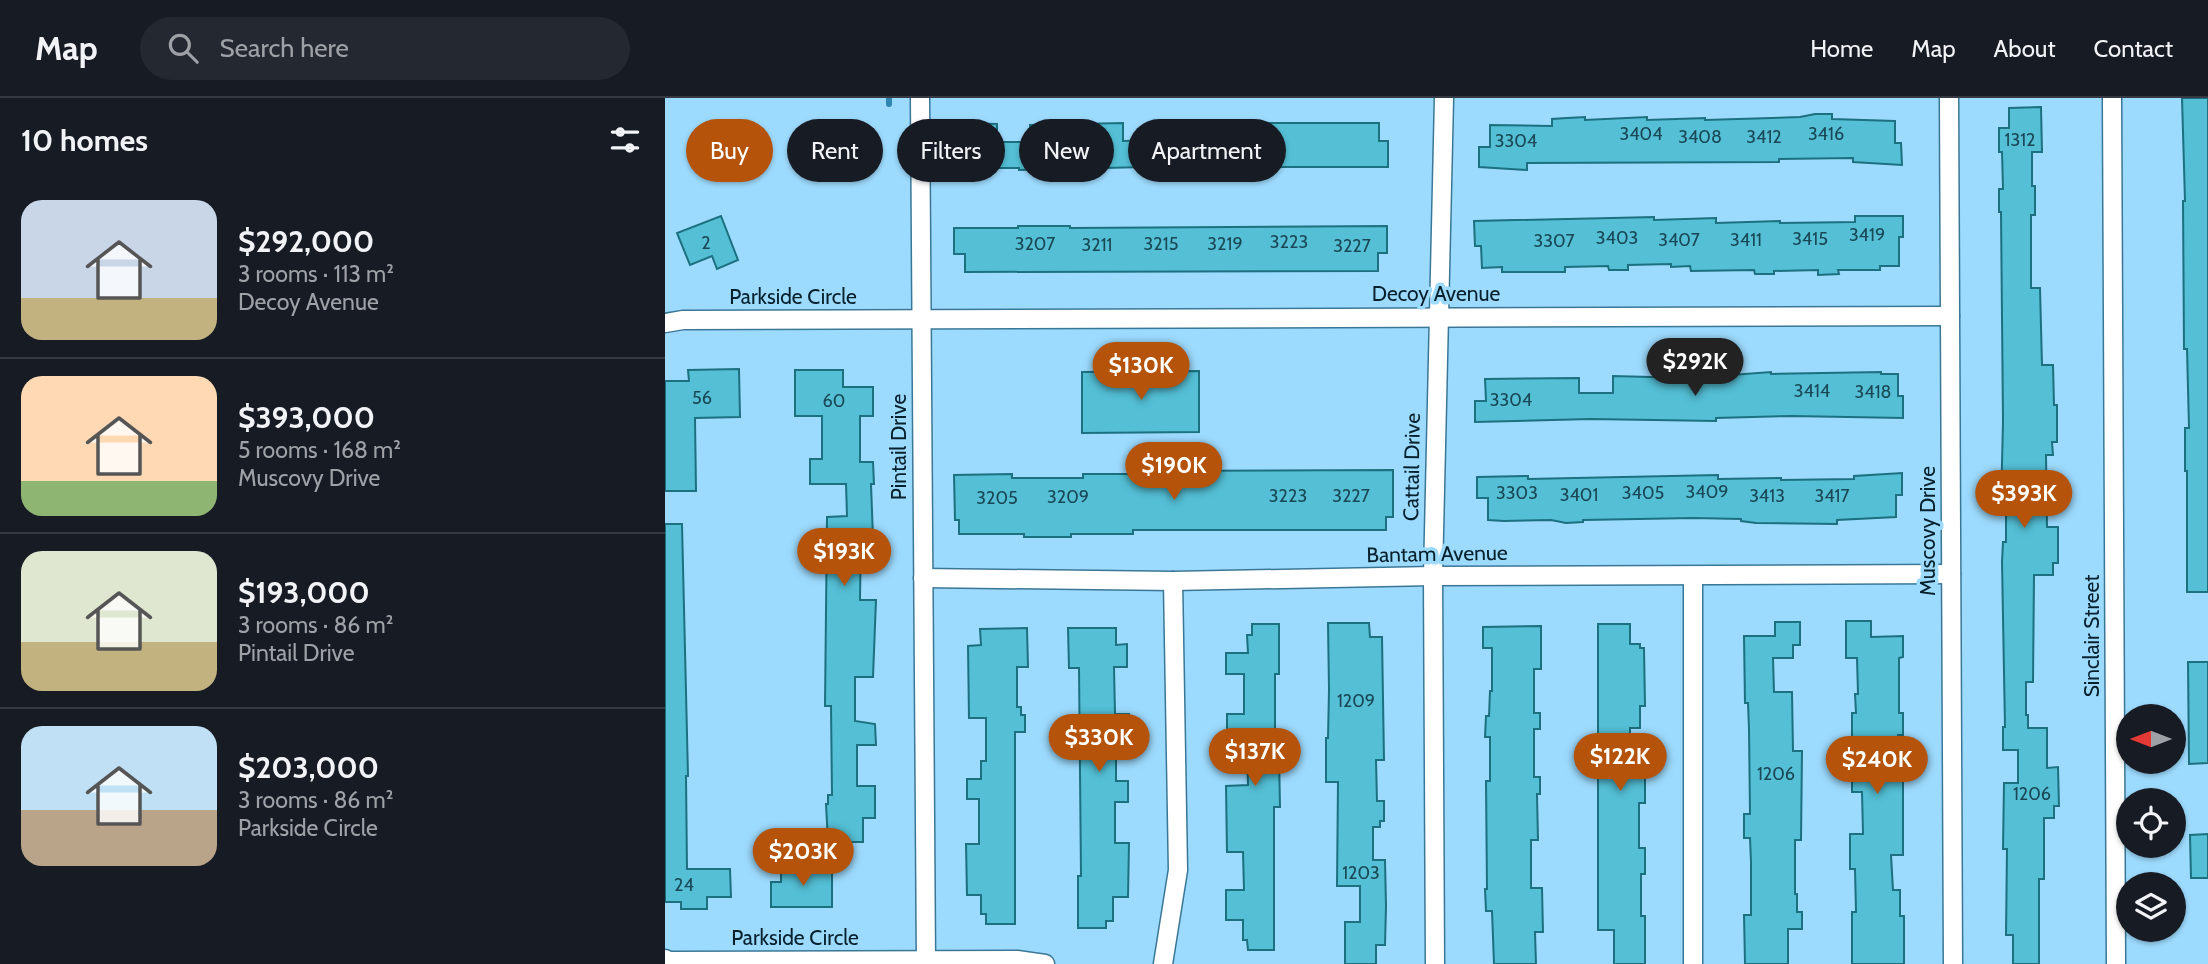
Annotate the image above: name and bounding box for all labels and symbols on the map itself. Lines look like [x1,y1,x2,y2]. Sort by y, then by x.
house number: 3404 [1619,123,1663,145]
house number: 3416 [1808,123,1844,145]
house number: 3408 [1678,126,1722,148]
house number: 3412 [1746,126,1782,148]
house number: 1312 [2005,129,2035,151]
house number: 3304 [1495,130,1537,152]
house number: 3419 [1849,224,1885,246]
house number: 3403 [1596,227,1638,249]
house number: 3415 [1792,228,1828,250]
house number: 3407 [1658,229,1700,251]
house number: 3411 [1730,229,1762,251]
house number: 3307 [1534,230,1574,252]
house number: 3223 [1270,231,1308,253]
house number: 2 [701,232,711,254]
house number: 3207 [1015,233,1055,255]
house number: 3215 [1144,233,1178,255]
house number: 3219 [1207,233,1243,255]
house number: 3211 [1082,234,1112,256]
house number: 3227 [1333,235,1371,257]
street label: Decoy Avenue [1372,281,1501,306]
street label: Parkside Circle [729,284,857,309]
pin: $292K [1646,338,1744,398]
pin: $130K [1092,342,1190,402]
house number: 3414 [1794,380,1830,402]
house number: 3418 [1855,381,1891,403]
house number: 56 [692,387,712,409]
house number: 3304 [1490,389,1532,411]
house number: 60 [823,390,845,412]
street label: Pintail Drive [886,394,911,500]
street label: Cattail Drive [1398,412,1425,521]
pin: $190K [1125,442,1223,502]
street label: Muscovy Drive [1915,466,1940,596]
pin: $393K [1975,470,2073,530]
house number: 3409 [1686,481,1728,503]
house number: 3303 [1496,482,1538,504]
house number: 3405 [1622,482,1664,504]
house number: 3401 [1560,484,1598,506]
house number: 3223 [1269,485,1307,507]
house number: 3227 [1332,485,1370,507]
house number: 3413 [1749,485,1785,507]
house number: 3417 [1814,485,1850,507]
house number: 3209 [1047,486,1089,508]
house number: 3205 [976,487,1018,509]
pin: $193K [795,528,893,588]
street label: Bantam Avenue [1366,540,1508,567]
street label: Sinclair Street [2079,575,2104,697]
house number: 1209 [1337,690,1375,712]
north arrow [2116,704,2186,774]
pin: $330K [1050,714,1148,774]
pin: $137K [1206,728,1304,788]
pin: $122K [1571,734,1669,793]
pin: $240K [1828,736,1926,796]
house number: 1206 [1757,763,1795,785]
house number: 1206 [2013,783,2051,805]
pin: $203K [754,828,852,888]
house number: 1203 [1342,862,1380,884]
house number: 24 [674,874,694,896]
street label: Parkside Circle [731,925,859,950]

